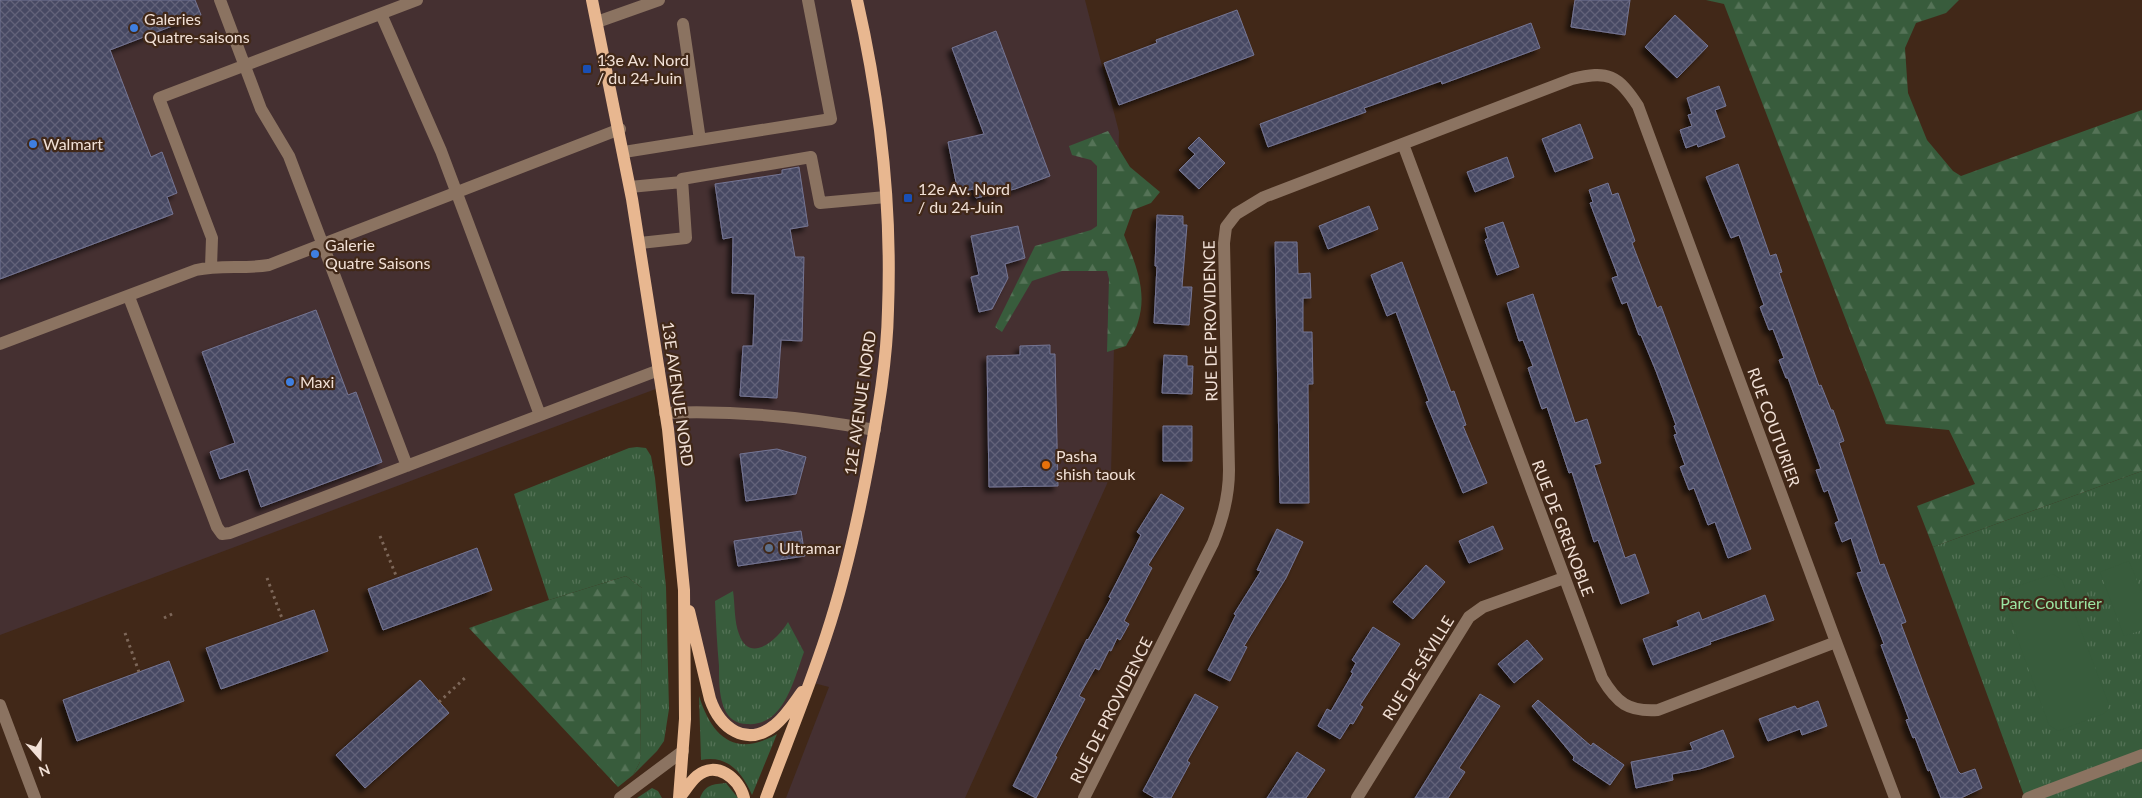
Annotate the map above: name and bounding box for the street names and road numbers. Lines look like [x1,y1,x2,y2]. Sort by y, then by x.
street label: RUE DE PROVIDENCE [1199,240,1220,402]
street label: 13E AVENUE NORD [659,320,698,468]
street label: 12E AVENUE NORD [840,329,879,477]
street label: RUE COUTURIER [1744,365,1805,489]
street label: RUE DE GRENOBLE [1529,457,1598,599]
street label: RUE DE SÉVILLE [1378,612,1457,723]
street label: RUE DE PROVIDENCE [1065,634,1156,786]

